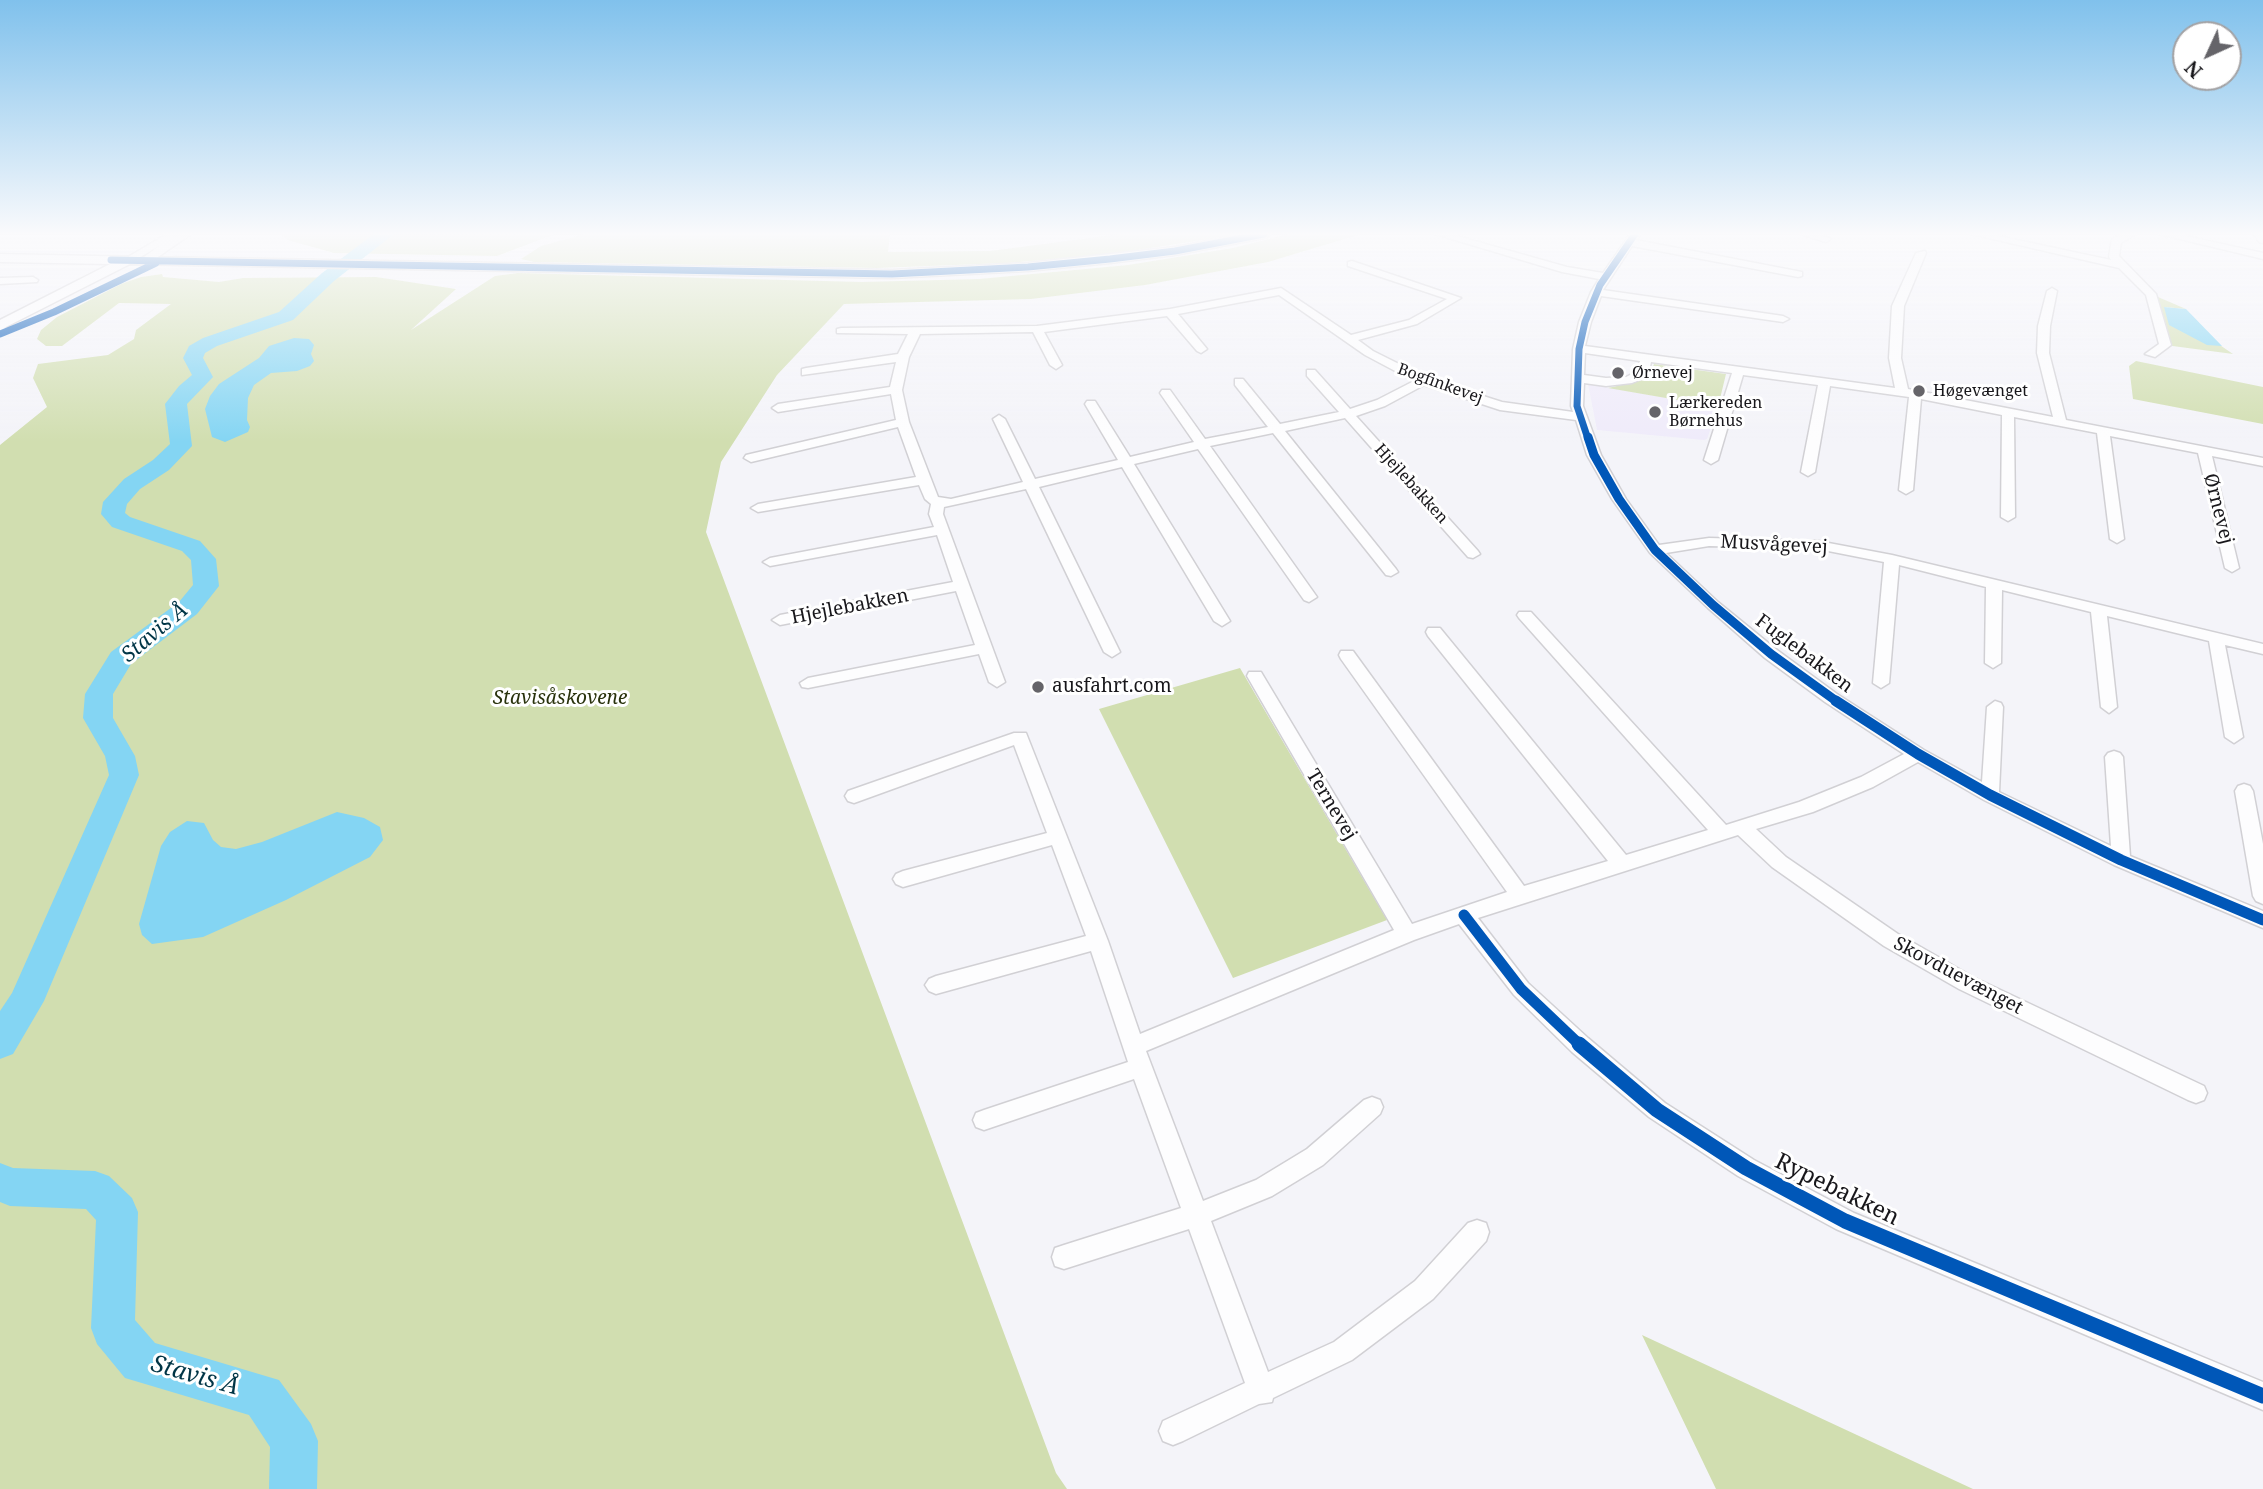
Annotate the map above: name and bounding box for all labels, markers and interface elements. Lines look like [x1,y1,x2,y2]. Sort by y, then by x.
north arrow [2172,21,2242,91]
text: N [2179,55,2208,84]
street label: Bogfinkevej [1395,360,1485,408]
place label: Ørnevej [1632,363,1693,383]
marker: Ørnevej [1610,365,1626,381]
place label: Høgevænget [1933,381,2028,401]
marker: Høgevænget [1911,383,1927,399]
place label: Lærkereden Børnehus [1669,393,1762,431]
marker: Lærkereden Børnehus [1647,404,1663,420]
street label: Hjejlebakken [1370,440,1452,528]
street label: Ørnevej [2198,471,2238,547]
street label: Musvågevej [1720,531,1828,559]
street label: Hjejlebakken [789,584,911,630]
water label: Stavis Å [117,598,193,668]
street label: Fuglebakken [1751,610,1857,698]
place label: ausfahrt.com [1052,676,1172,698]
marker: ausfahrt.com [1030,679,1046,695]
park label: Stavisåskovene [493,688,627,710]
street label: Ternevej [1301,765,1361,845]
street label: Skovduevænget [1889,932,2027,1020]
street label: Rypebakken [1770,1148,1904,1232]
water label: Stavis Å [148,1350,242,1402]

